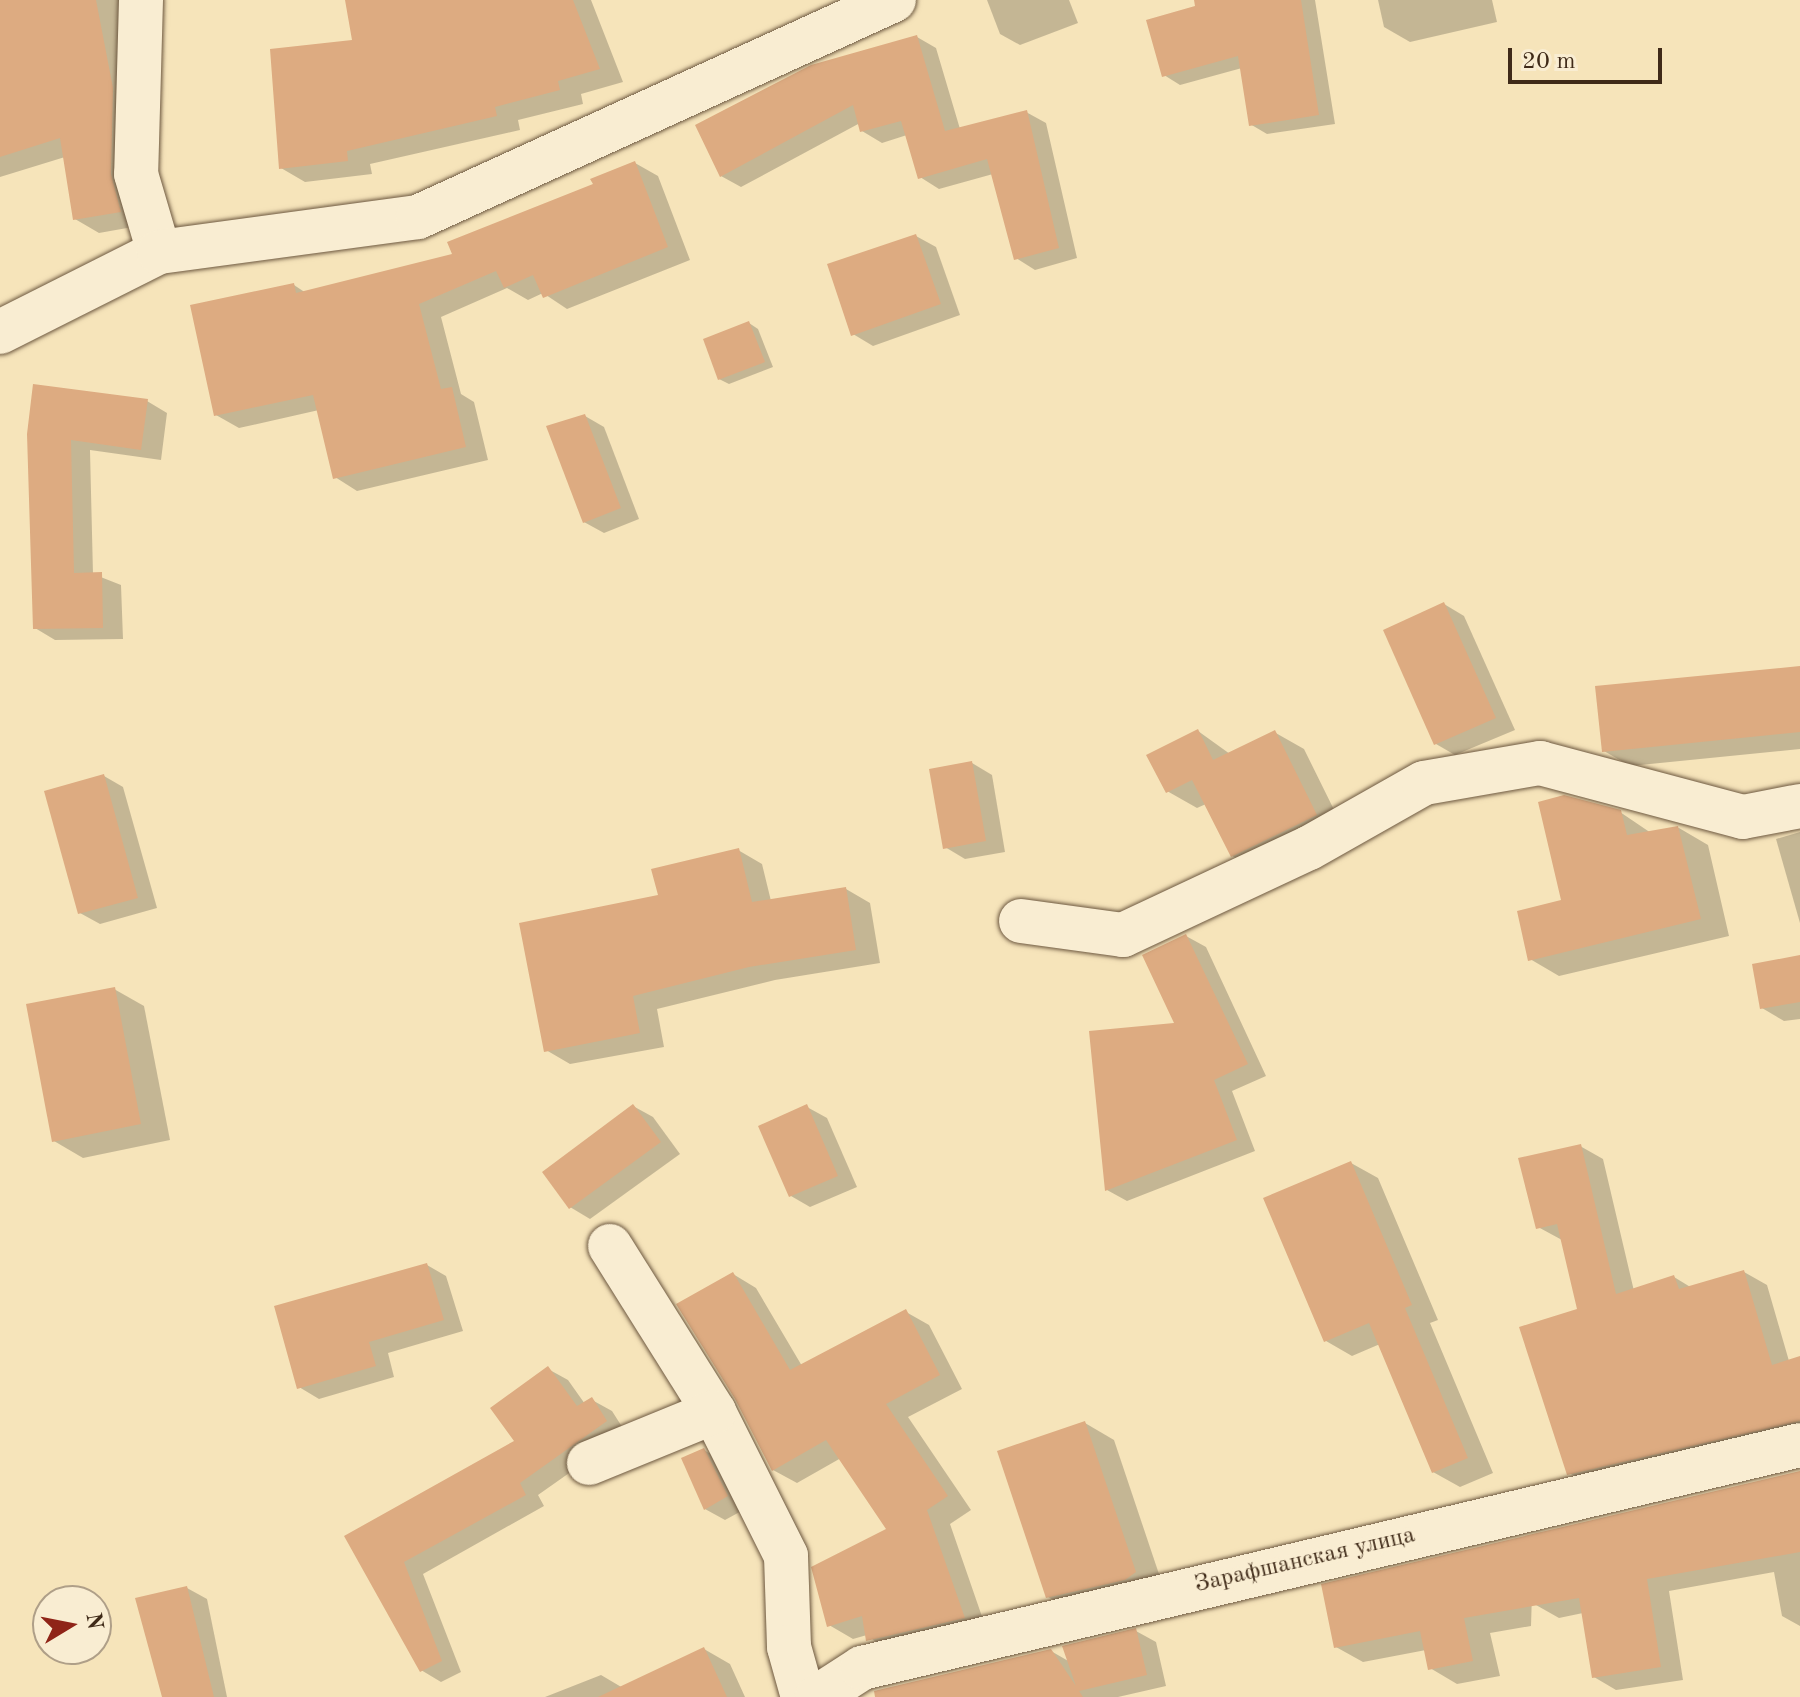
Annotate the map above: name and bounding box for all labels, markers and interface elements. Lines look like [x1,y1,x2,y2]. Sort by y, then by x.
scale bar [1512,32,1666,82]
text: 20 m [1522,50,1576,74]
street label: Зарафшанская улица [1192,1522,1418,1600]
north arrow [32,1585,112,1665]
text: N [81,1611,106,1631]

